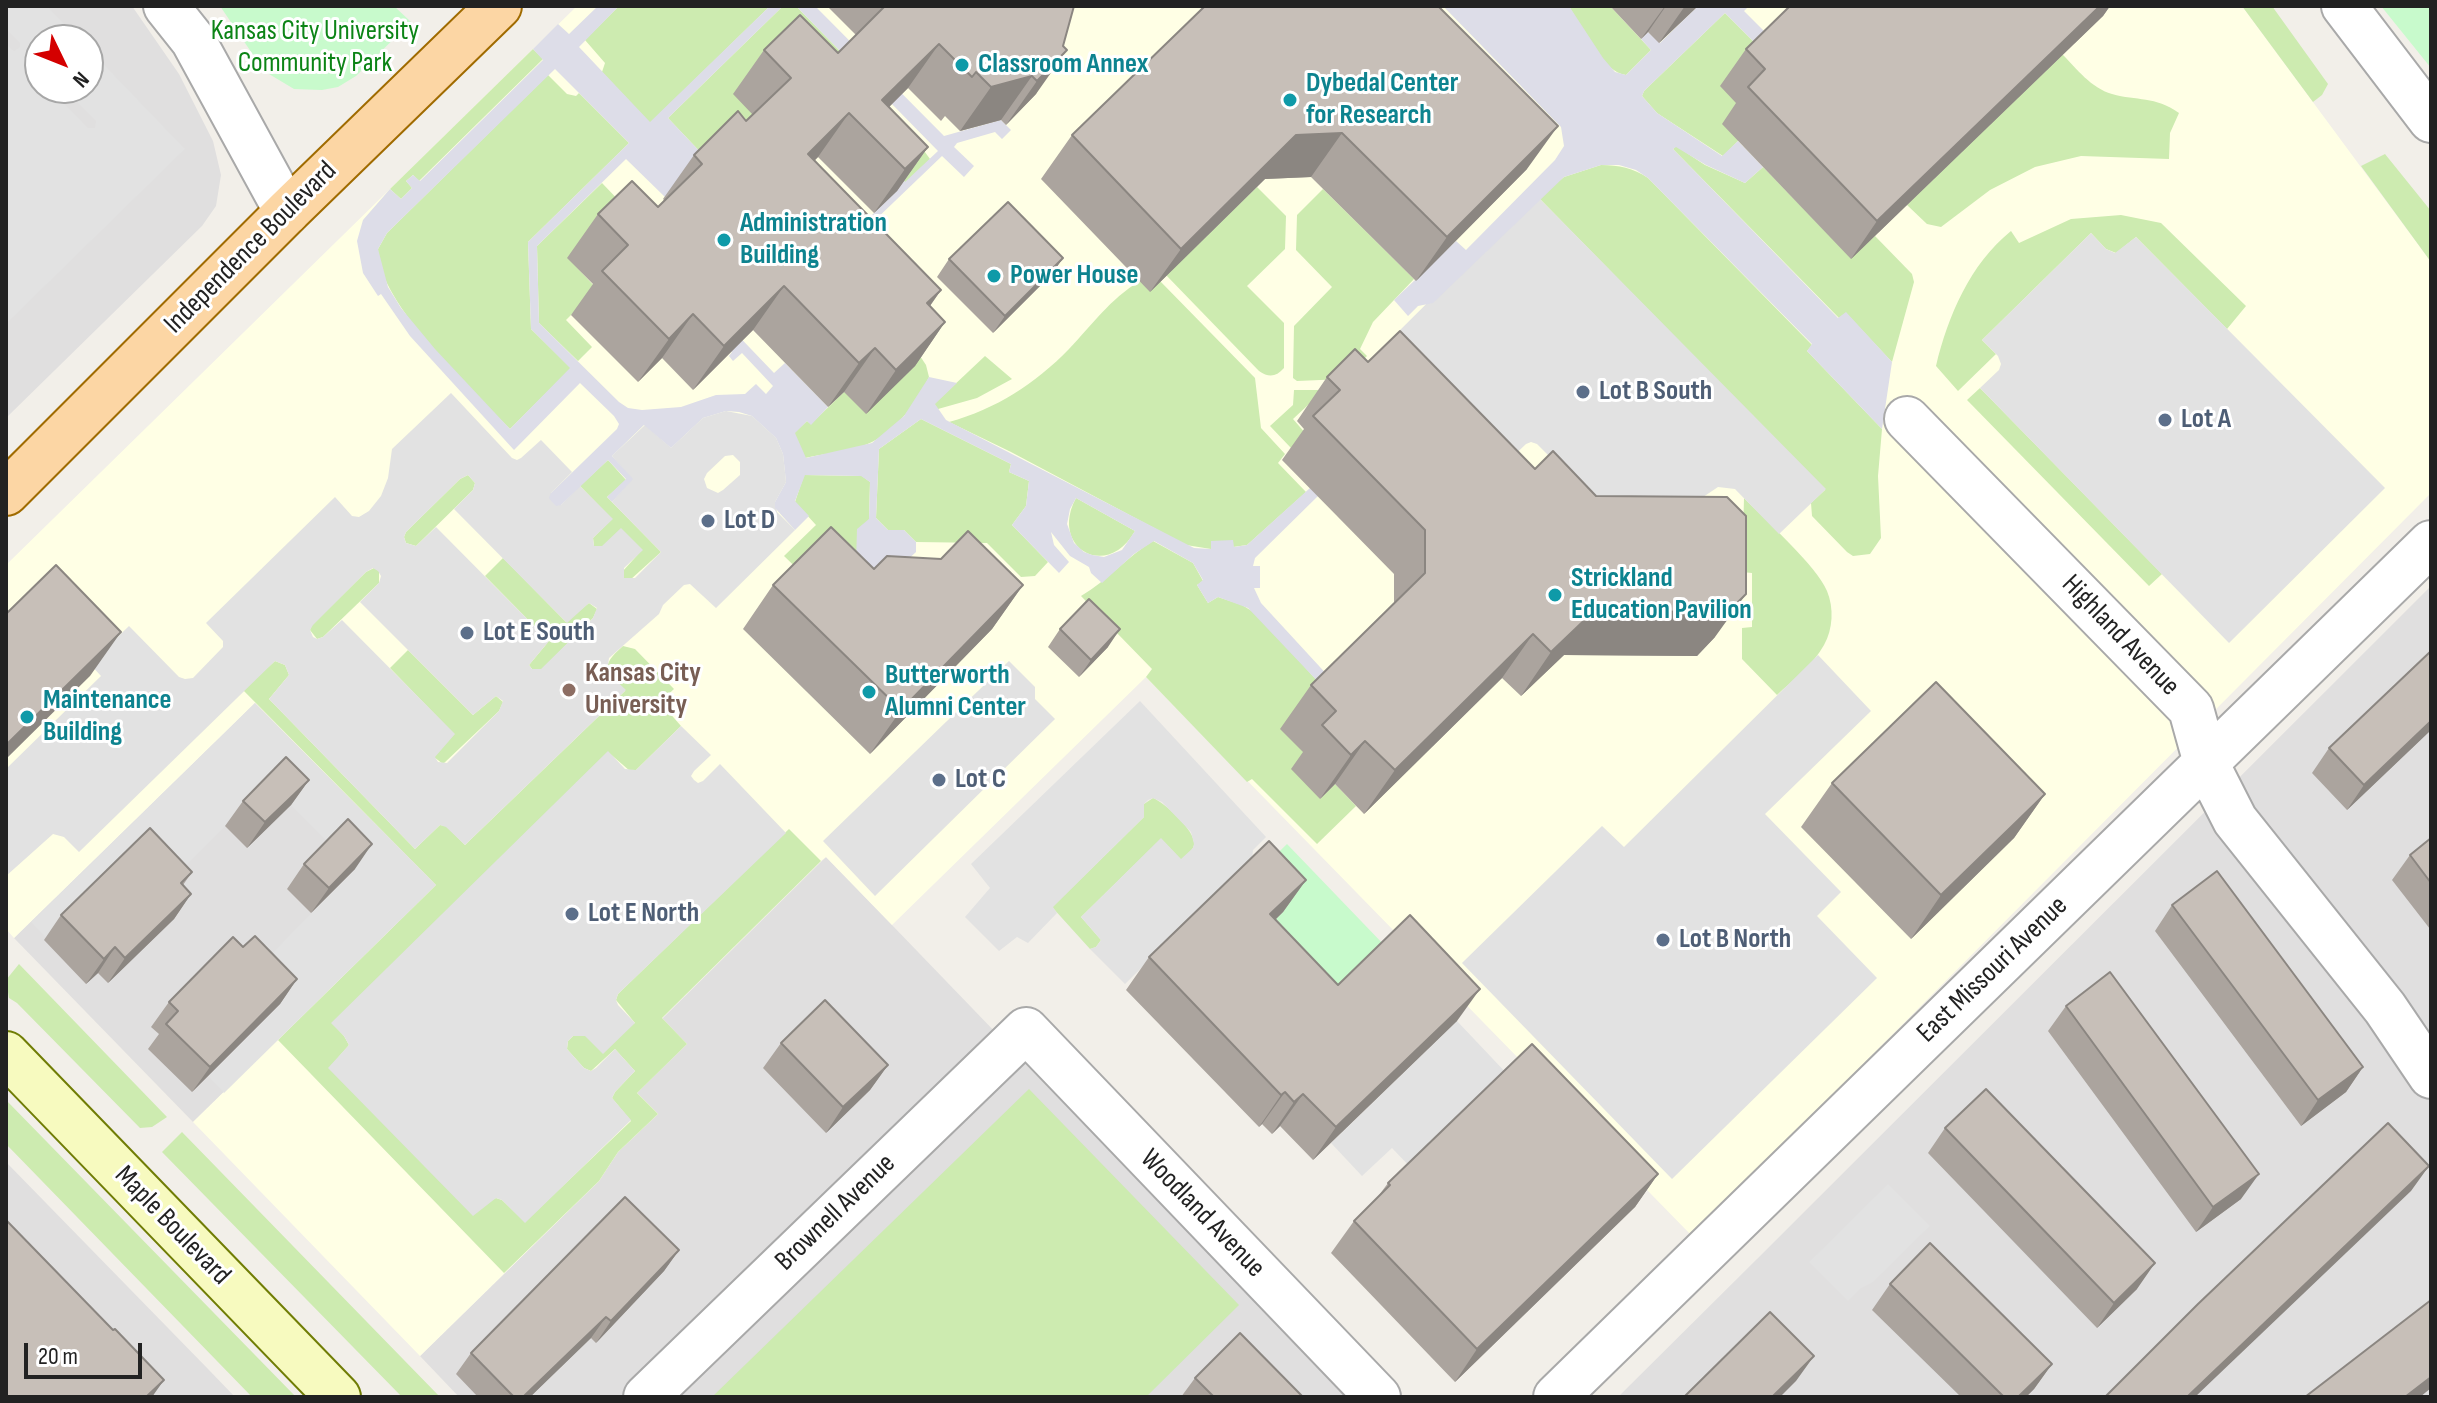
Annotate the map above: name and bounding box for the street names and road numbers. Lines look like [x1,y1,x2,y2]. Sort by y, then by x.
street label: Independence Boulevard [158,155,344,341]
street label: Highland Avenue [2054,569,2186,703]
street label: East Missouri Avenue [1911,890,2075,1050]
street label: Woodland Avenue [1133,1143,1271,1285]
street label: Brownell Avenue [769,1147,903,1279]
street label: Maple Boulevard [107,1160,237,1292]

